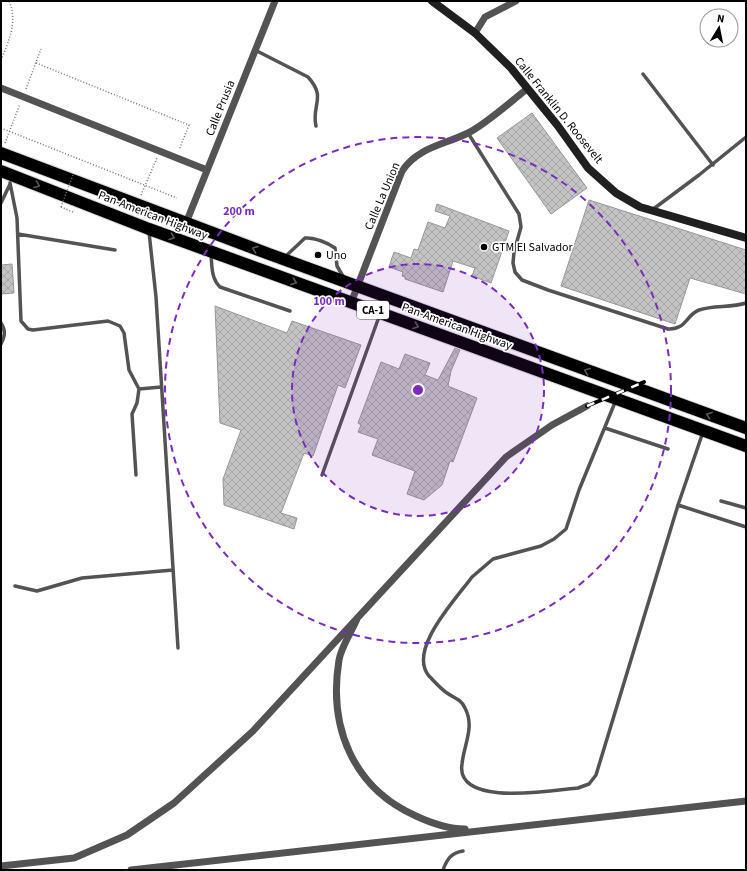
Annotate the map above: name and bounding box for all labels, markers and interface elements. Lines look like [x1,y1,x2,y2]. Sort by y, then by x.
north arrow [699,8,739,48]
text: N [716,11,726,27]
street label: Calle Franklin D. Roosevelt [510,53,607,167]
street label: Calle Prusia [202,78,239,139]
street label: Calle La Union [361,160,404,233]
one-way arrow [34,181,41,189]
street label: Pan-American Highway [96,187,210,244]
text: 200 m [223,203,255,220]
one-way arrow [168,233,175,241]
place label: GTM El Salvador [492,239,574,256]
marker: GTM El Salvador [479,242,489,252]
one-way arrow [251,245,258,253]
place label: Uno [326,247,347,264]
marker: Uno [313,250,323,260]
one-way arrow [290,277,297,285]
text: 100 m [313,293,345,310]
street label: Pan-American Highway [399,299,515,354]
road number: CA-1 [357,301,389,319]
one-way arrow [412,322,419,330]
one-way arrow [584,367,591,375]
centre of rings [411,383,425,397]
one-way arrow [706,411,713,420]

